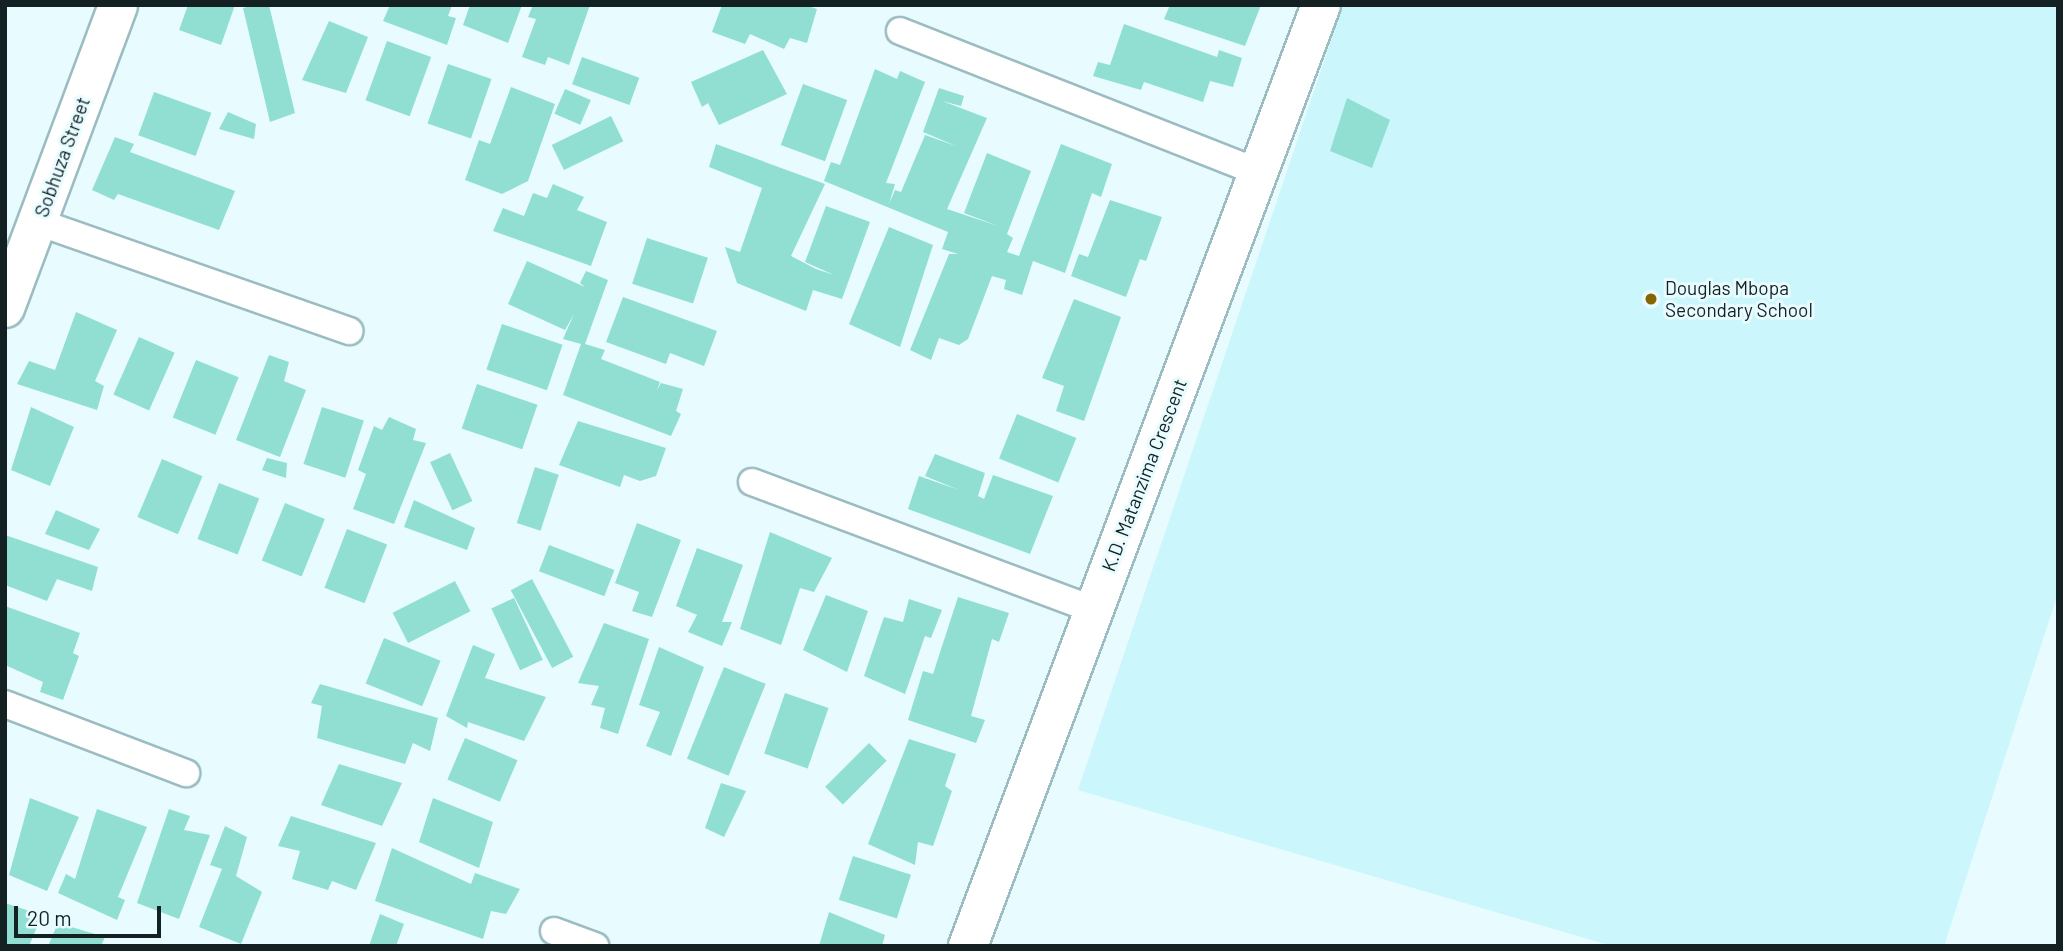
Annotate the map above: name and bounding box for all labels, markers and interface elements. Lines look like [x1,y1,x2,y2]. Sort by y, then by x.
street label: Sobhuza Street [30,94,94,220]
place label: Douglas Mbopa Secondary School [1665,277,1813,321]
marker: Douglas Mbopa Secondary School [1643,291,1659,307]
street label: K.D. Matanzima Crescent [1097,375,1191,575]
scale bar [18,892,164,936]
text: 20 m [27,905,72,930]

